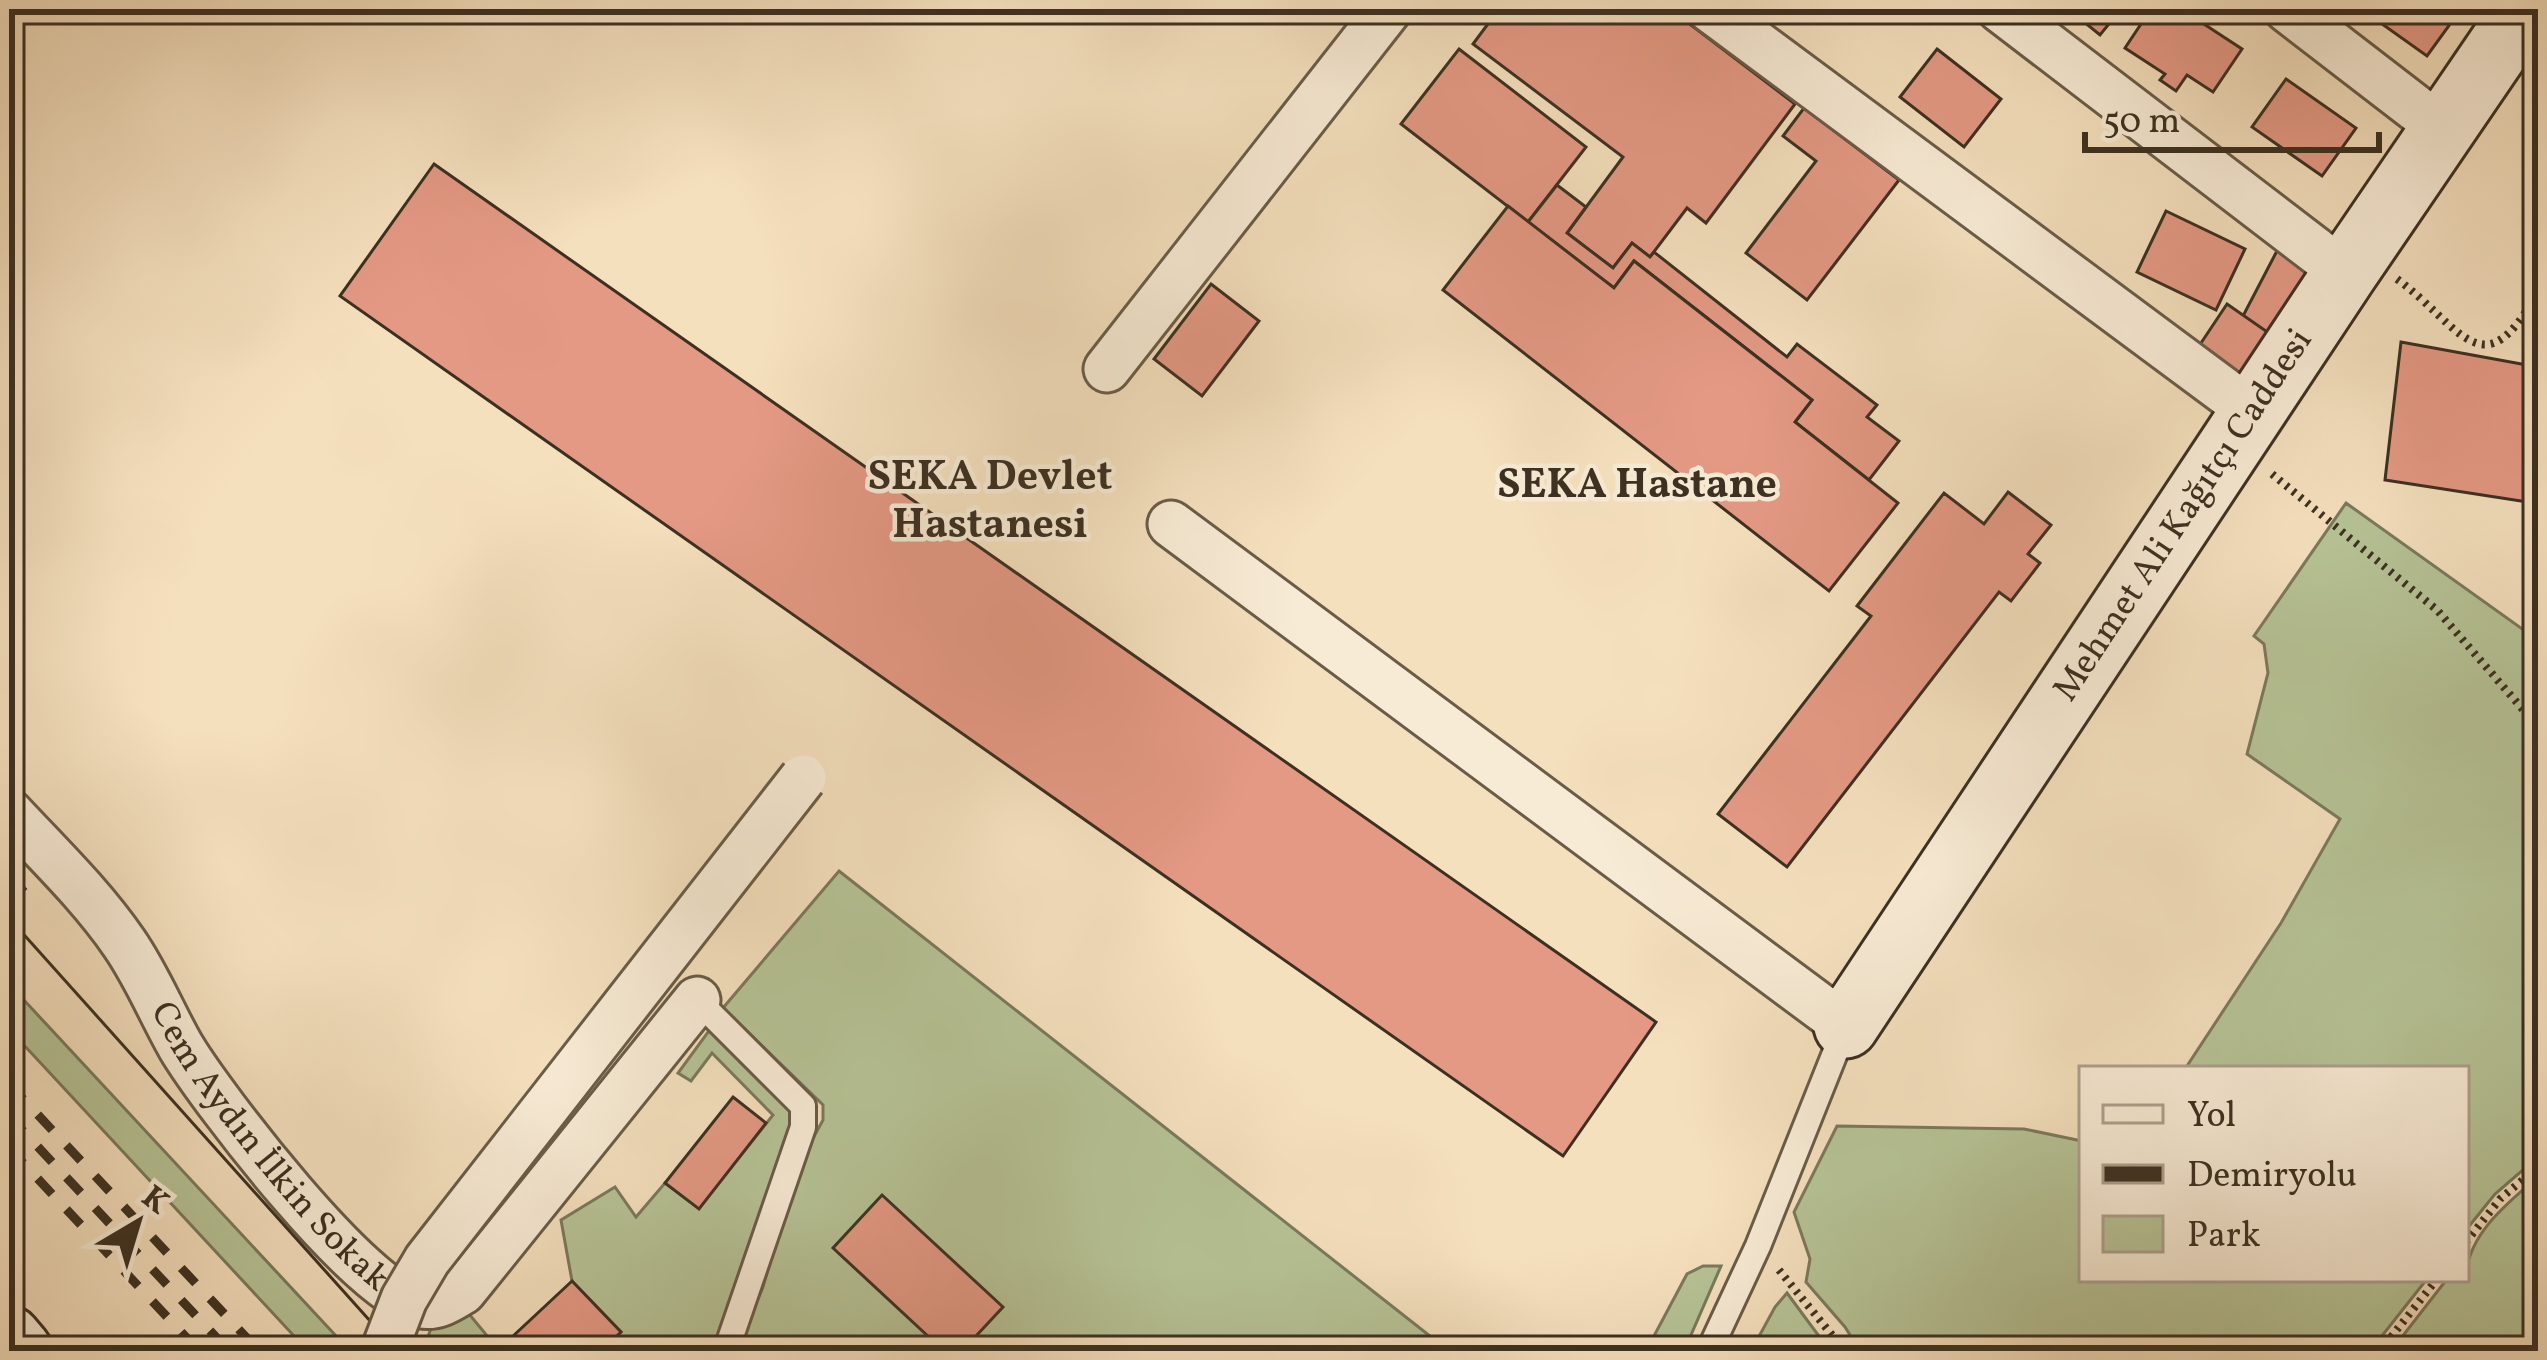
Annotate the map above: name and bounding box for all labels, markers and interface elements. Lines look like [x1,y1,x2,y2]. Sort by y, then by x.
scale bar [2085,78,2379,152]
text: 50 m [2103,98,2180,148]
street label: Mehmet Ali Kağıtçı Caddesi [2042,320,2326,712]
district label: SEKA Devlet Hastanesi [867,449,1113,556]
district label: SEKA Hastane [1497,457,1777,516]
street label: Cem Aydın İlkin Sokak [137,994,399,1304]
legend [2079,1066,2469,1282]
text: Yol [2187,1092,2236,1142]
text: Demiryolu [2187,1152,2357,1202]
north arrow [78,1162,198,1282]
text: K [130,1176,178,1227]
text: Park [2187,1212,2261,1262]

